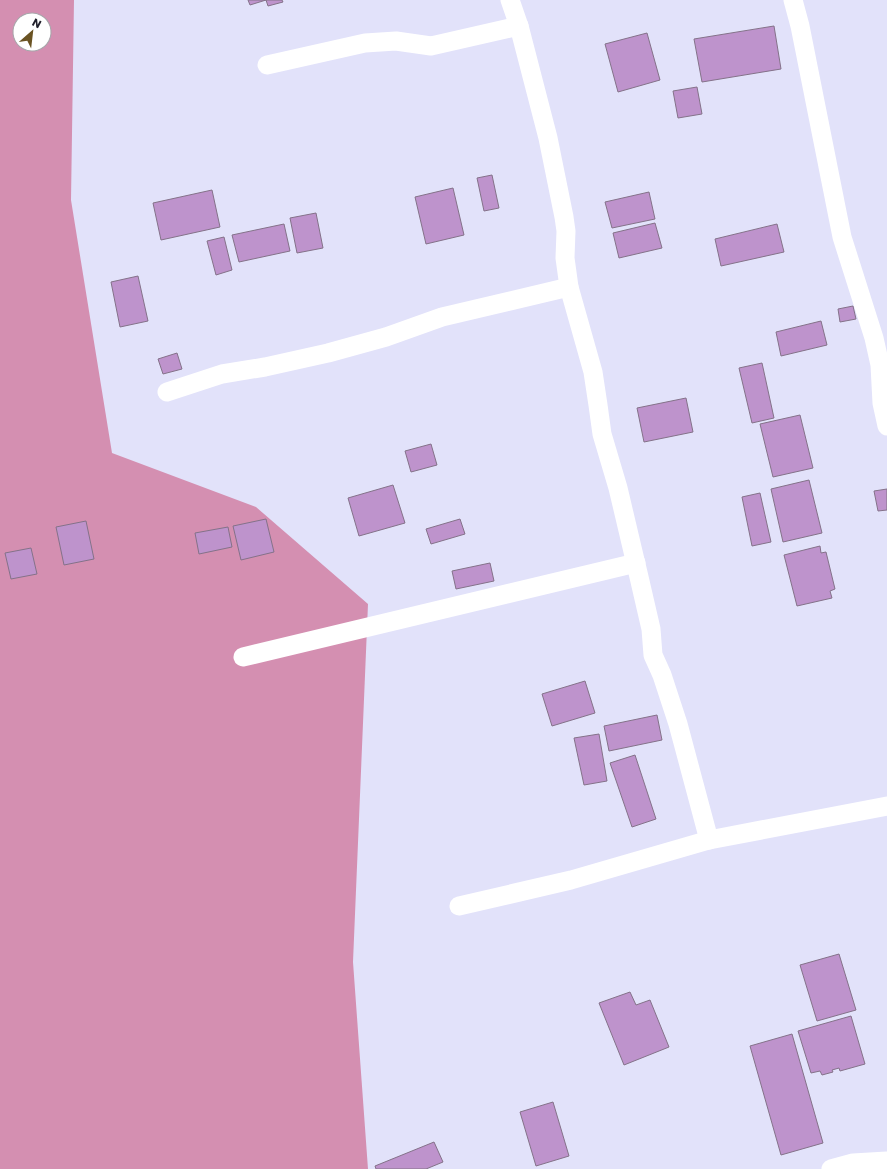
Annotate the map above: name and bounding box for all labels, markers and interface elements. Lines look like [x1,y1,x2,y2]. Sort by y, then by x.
north arrow [12,12,52,52]
text: N [29,14,44,32]

